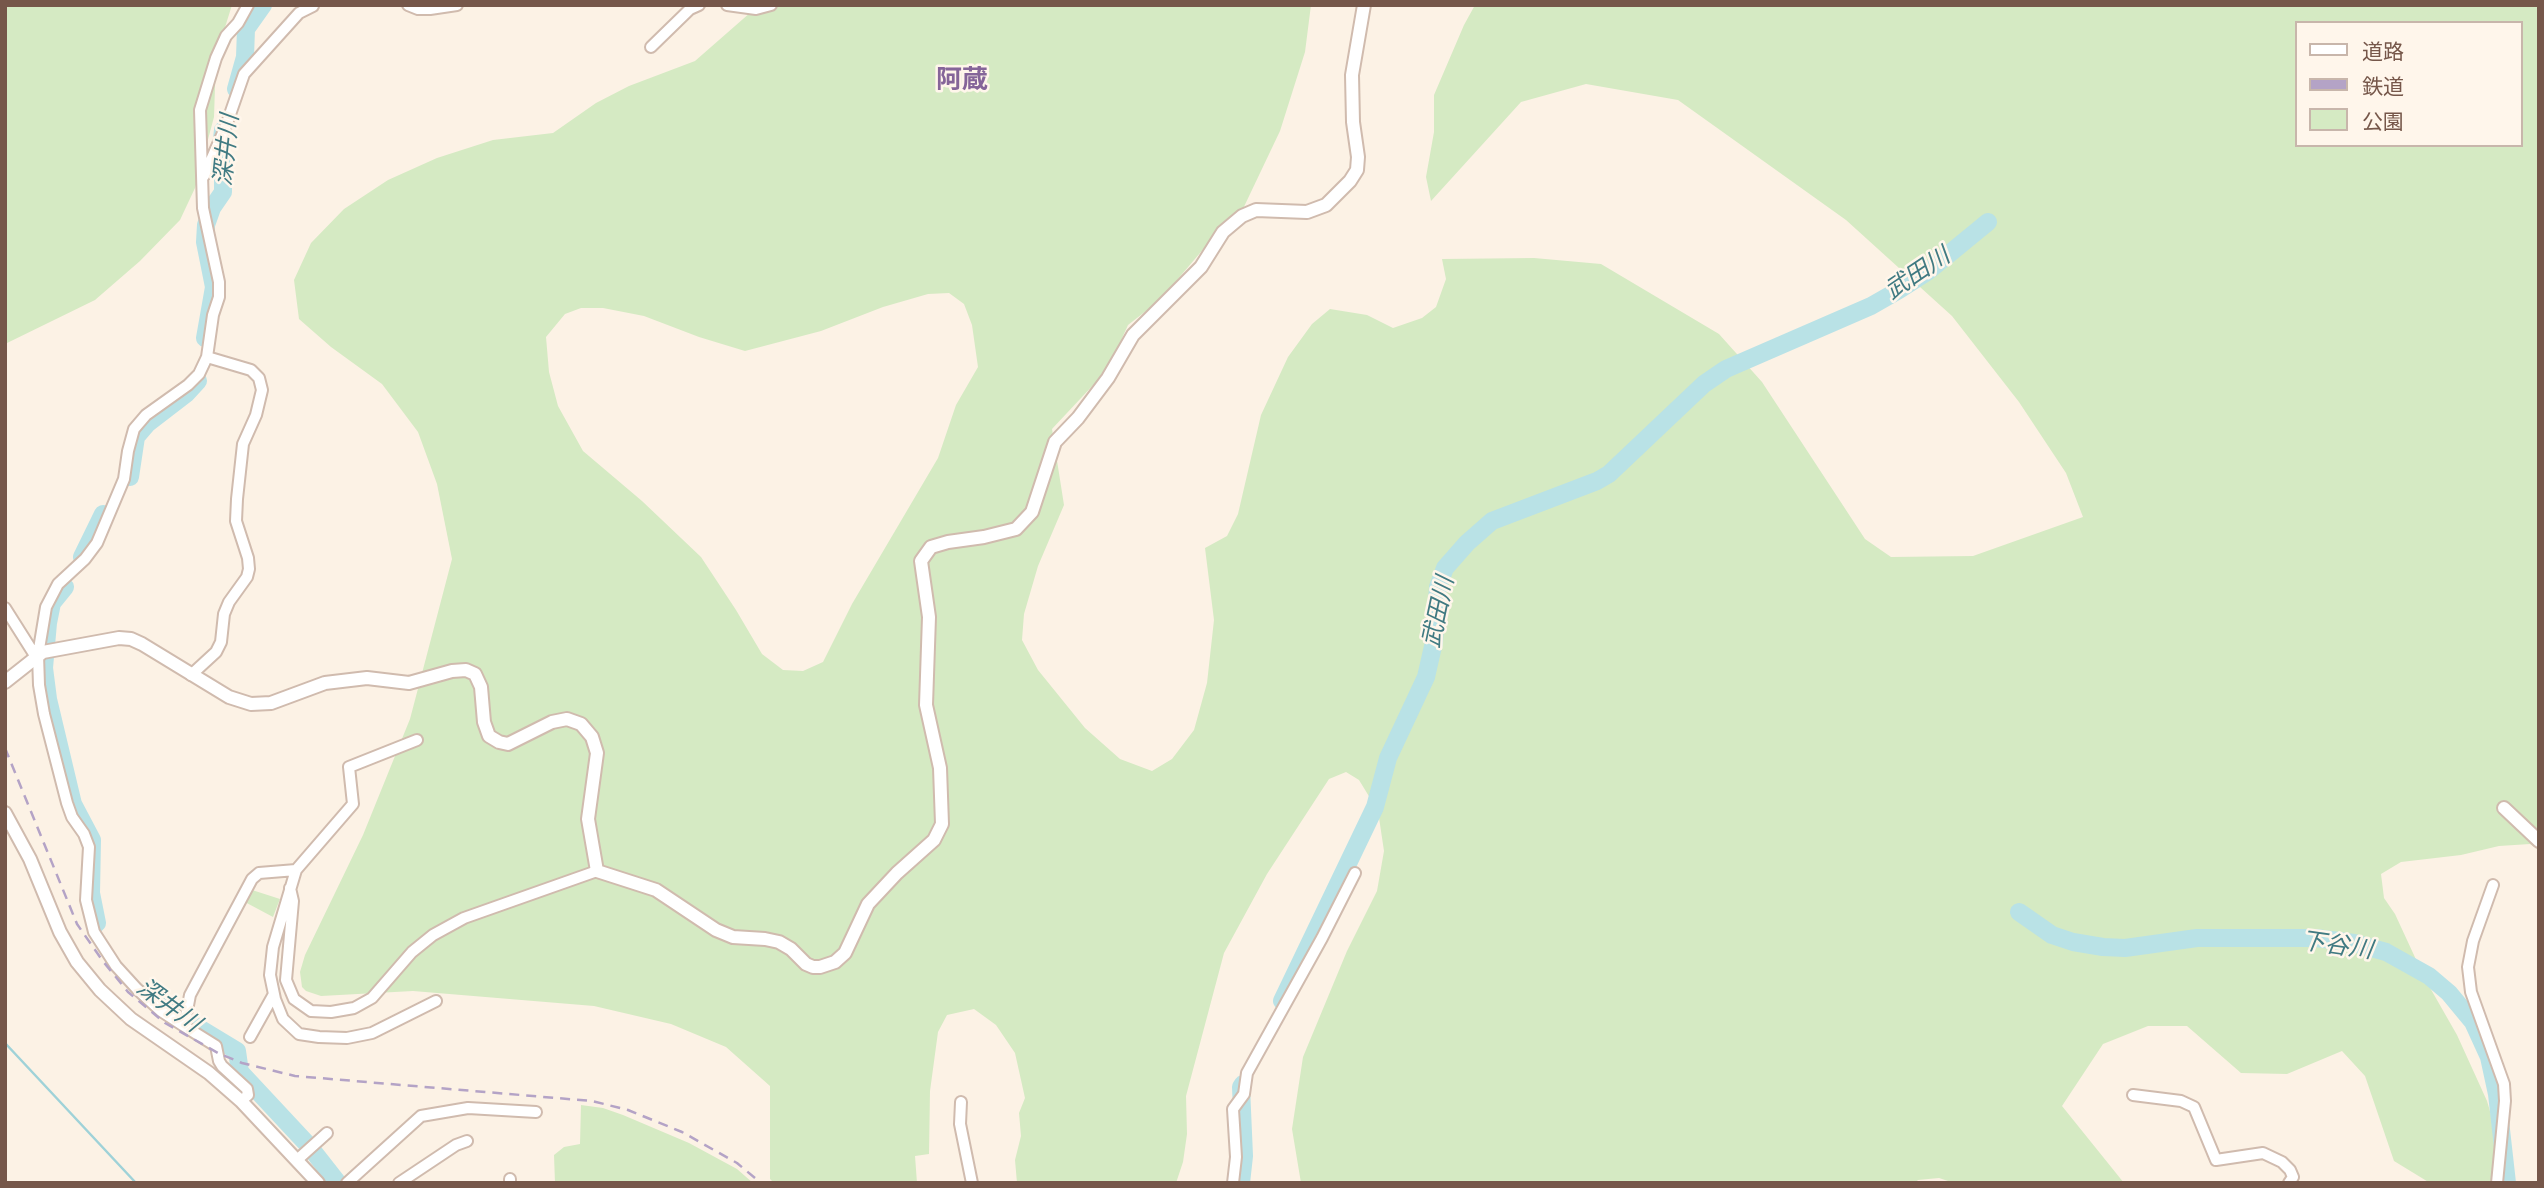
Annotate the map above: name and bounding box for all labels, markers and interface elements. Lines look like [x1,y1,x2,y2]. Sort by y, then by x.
legend [2296,21,2523,147]
text: 道路 [2362,38,2404,63]
district label: 阿蔵 [936,63,988,95]
text: 鉄道 [2362,73,2404,98]
text: 公園 [2362,108,2404,133]
water label: 深井川 [208,113,244,187]
water label: 武田川 [1879,241,1955,305]
water label: 武田川 [1416,574,1460,650]
water label: 下谷川 [2299,926,2375,964]
water label: 深井川 [131,972,207,1038]

